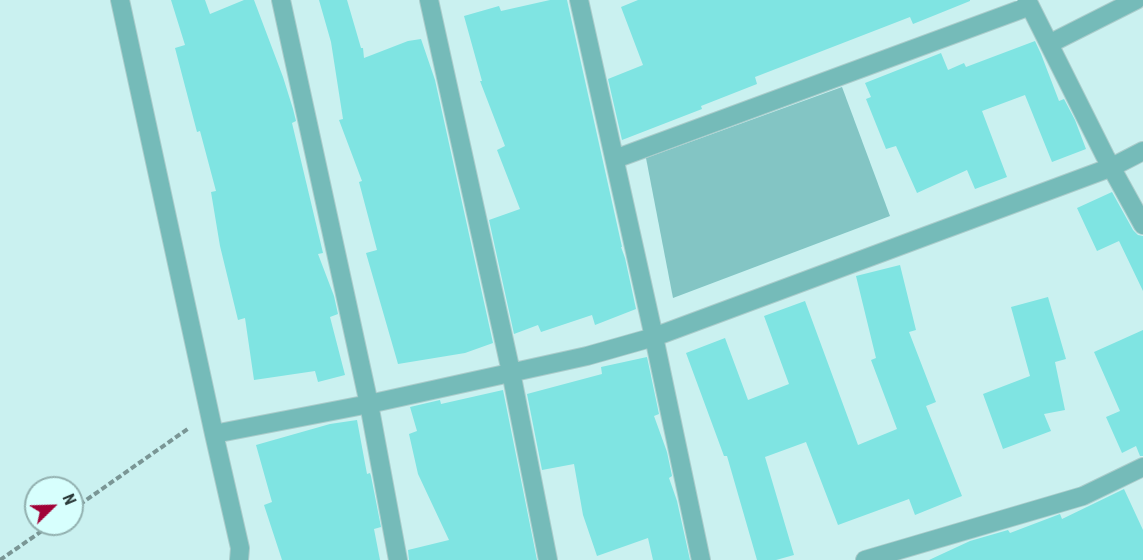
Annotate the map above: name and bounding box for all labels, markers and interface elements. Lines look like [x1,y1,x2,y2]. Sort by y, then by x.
north arrow [24,476,84,536]
text: N [59,491,80,508]

